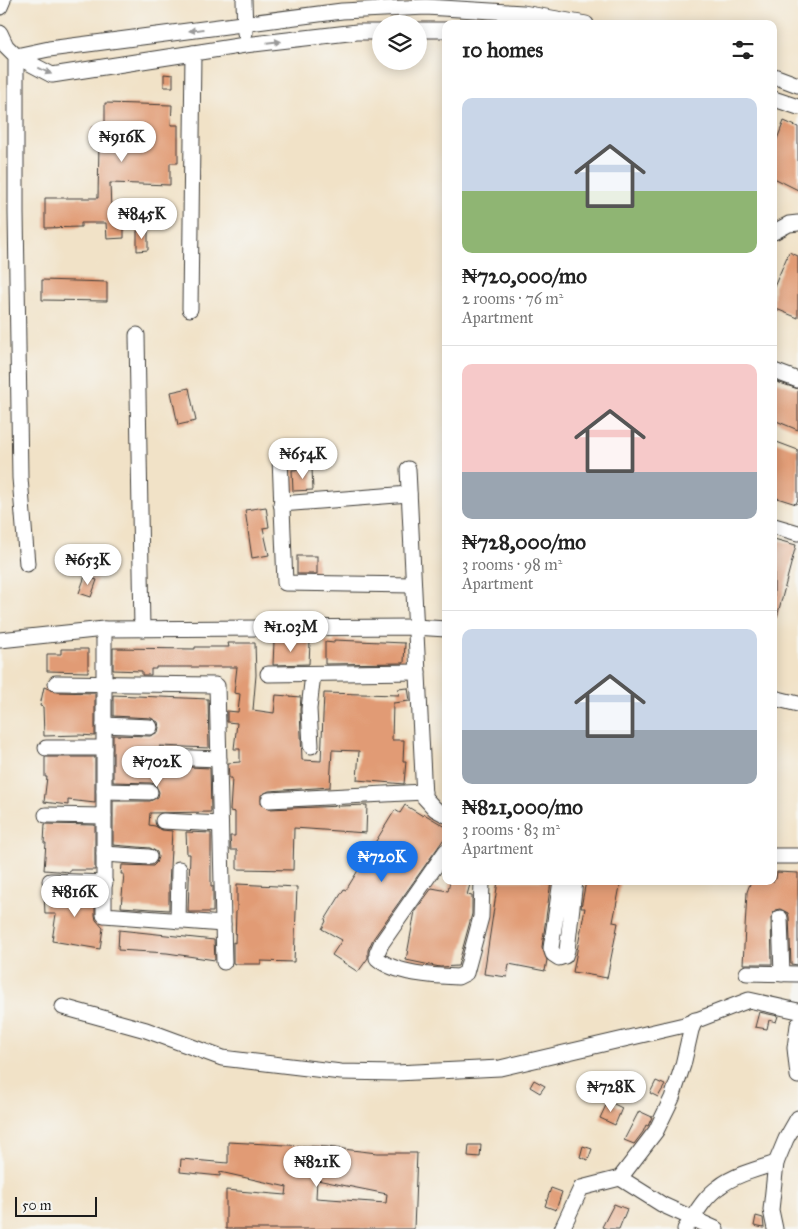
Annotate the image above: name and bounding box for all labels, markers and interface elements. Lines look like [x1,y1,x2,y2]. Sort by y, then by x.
map controls [372,15,427,70]
button: layers [372,15,427,70]
one-way arrow [187,26,203,34]
icon: filters [729,36,757,64]
text: 10 homes [462,37,543,63]
one-way arrow [267,38,283,46]
one-way arrow [38,67,53,75]
pin: ₦916K [87,120,157,163]
text: ₦916K [99,127,145,146]
icon: home [565,131,655,221]
pin: ₦845K [107,198,177,240]
text: ₦845K [118,204,166,223]
text: ₦720,000/mo [462,263,587,289]
text: 2 rooms · 76 m² [462,289,563,308]
text: Apartment [462,308,534,327]
icon: home [565,396,655,486]
pin: ₦654K [268,438,338,480]
text: ₦654K [279,444,327,463]
text: ₦728,000/mo [462,529,586,555]
pin: ₦653K [53,544,123,586]
text: ₦653K [66,550,110,569]
text: 3 rooms · 98 m² [462,555,562,574]
text: Apartment [462,574,534,593]
pin: ₦1.03M [250,610,332,653]
text: ₦1.03M [264,617,318,636]
icon: home [565,661,655,751]
pin: ₦702K [122,746,192,788]
text: ₦702K [133,752,181,771]
text: ₦821,000/mo [462,794,583,820]
text: 3 rooms · 83 m² [462,820,560,839]
text: Apartment [462,839,534,858]
pin: ₦720K [347,840,417,883]
text: ₦720K [358,847,406,866]
pin: ₦816K [40,876,110,918]
text: ₦816K [52,882,98,901]
pin: ₦728K [576,1070,646,1113]
text: ₦728K [587,1077,635,1096]
pin: ₦821K [282,1146,352,1188]
text: ₦821K [294,1152,340,1171]
scale bar [15,1194,98,1217]
text: 50 m [22,1197,51,1214]

